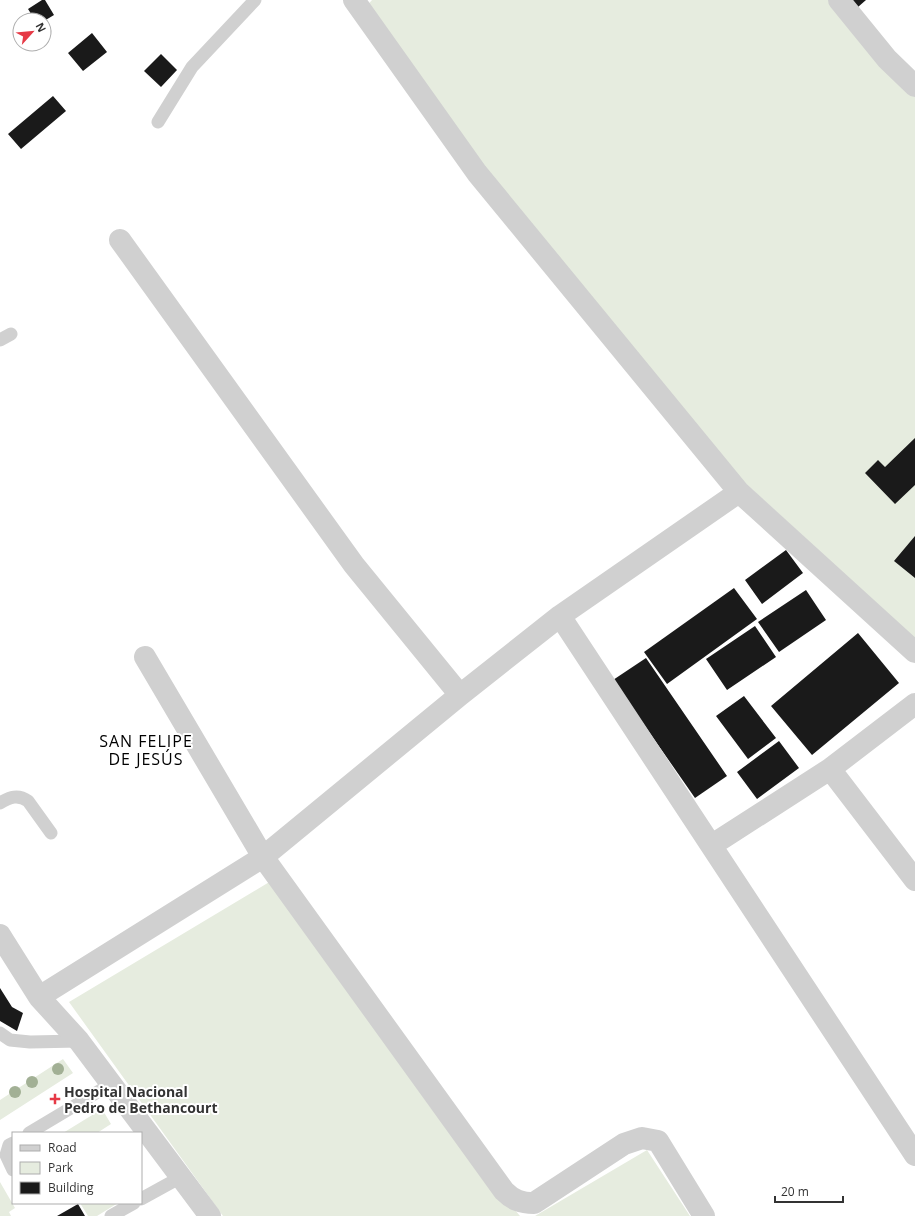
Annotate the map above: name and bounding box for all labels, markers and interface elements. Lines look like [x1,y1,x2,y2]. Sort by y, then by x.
north arrow [12,12,52,52]
text: N [33,20,50,35]
district label: SAN FELIPE DE JESÚS [99,730,193,770]
place label: Hospital Nacional Pedro de Bethancourt [64,1082,217,1117]
marker: Hospital Nacional Pedro de Bethancourt [49,1093,61,1105]
legend [12,1132,142,1204]
text: Road [48,1139,77,1156]
text: Park [48,1159,74,1176]
scale bar [775,1178,843,1204]
text: Building [48,1179,94,1196]
text: 20 m [781,1183,809,1200]

